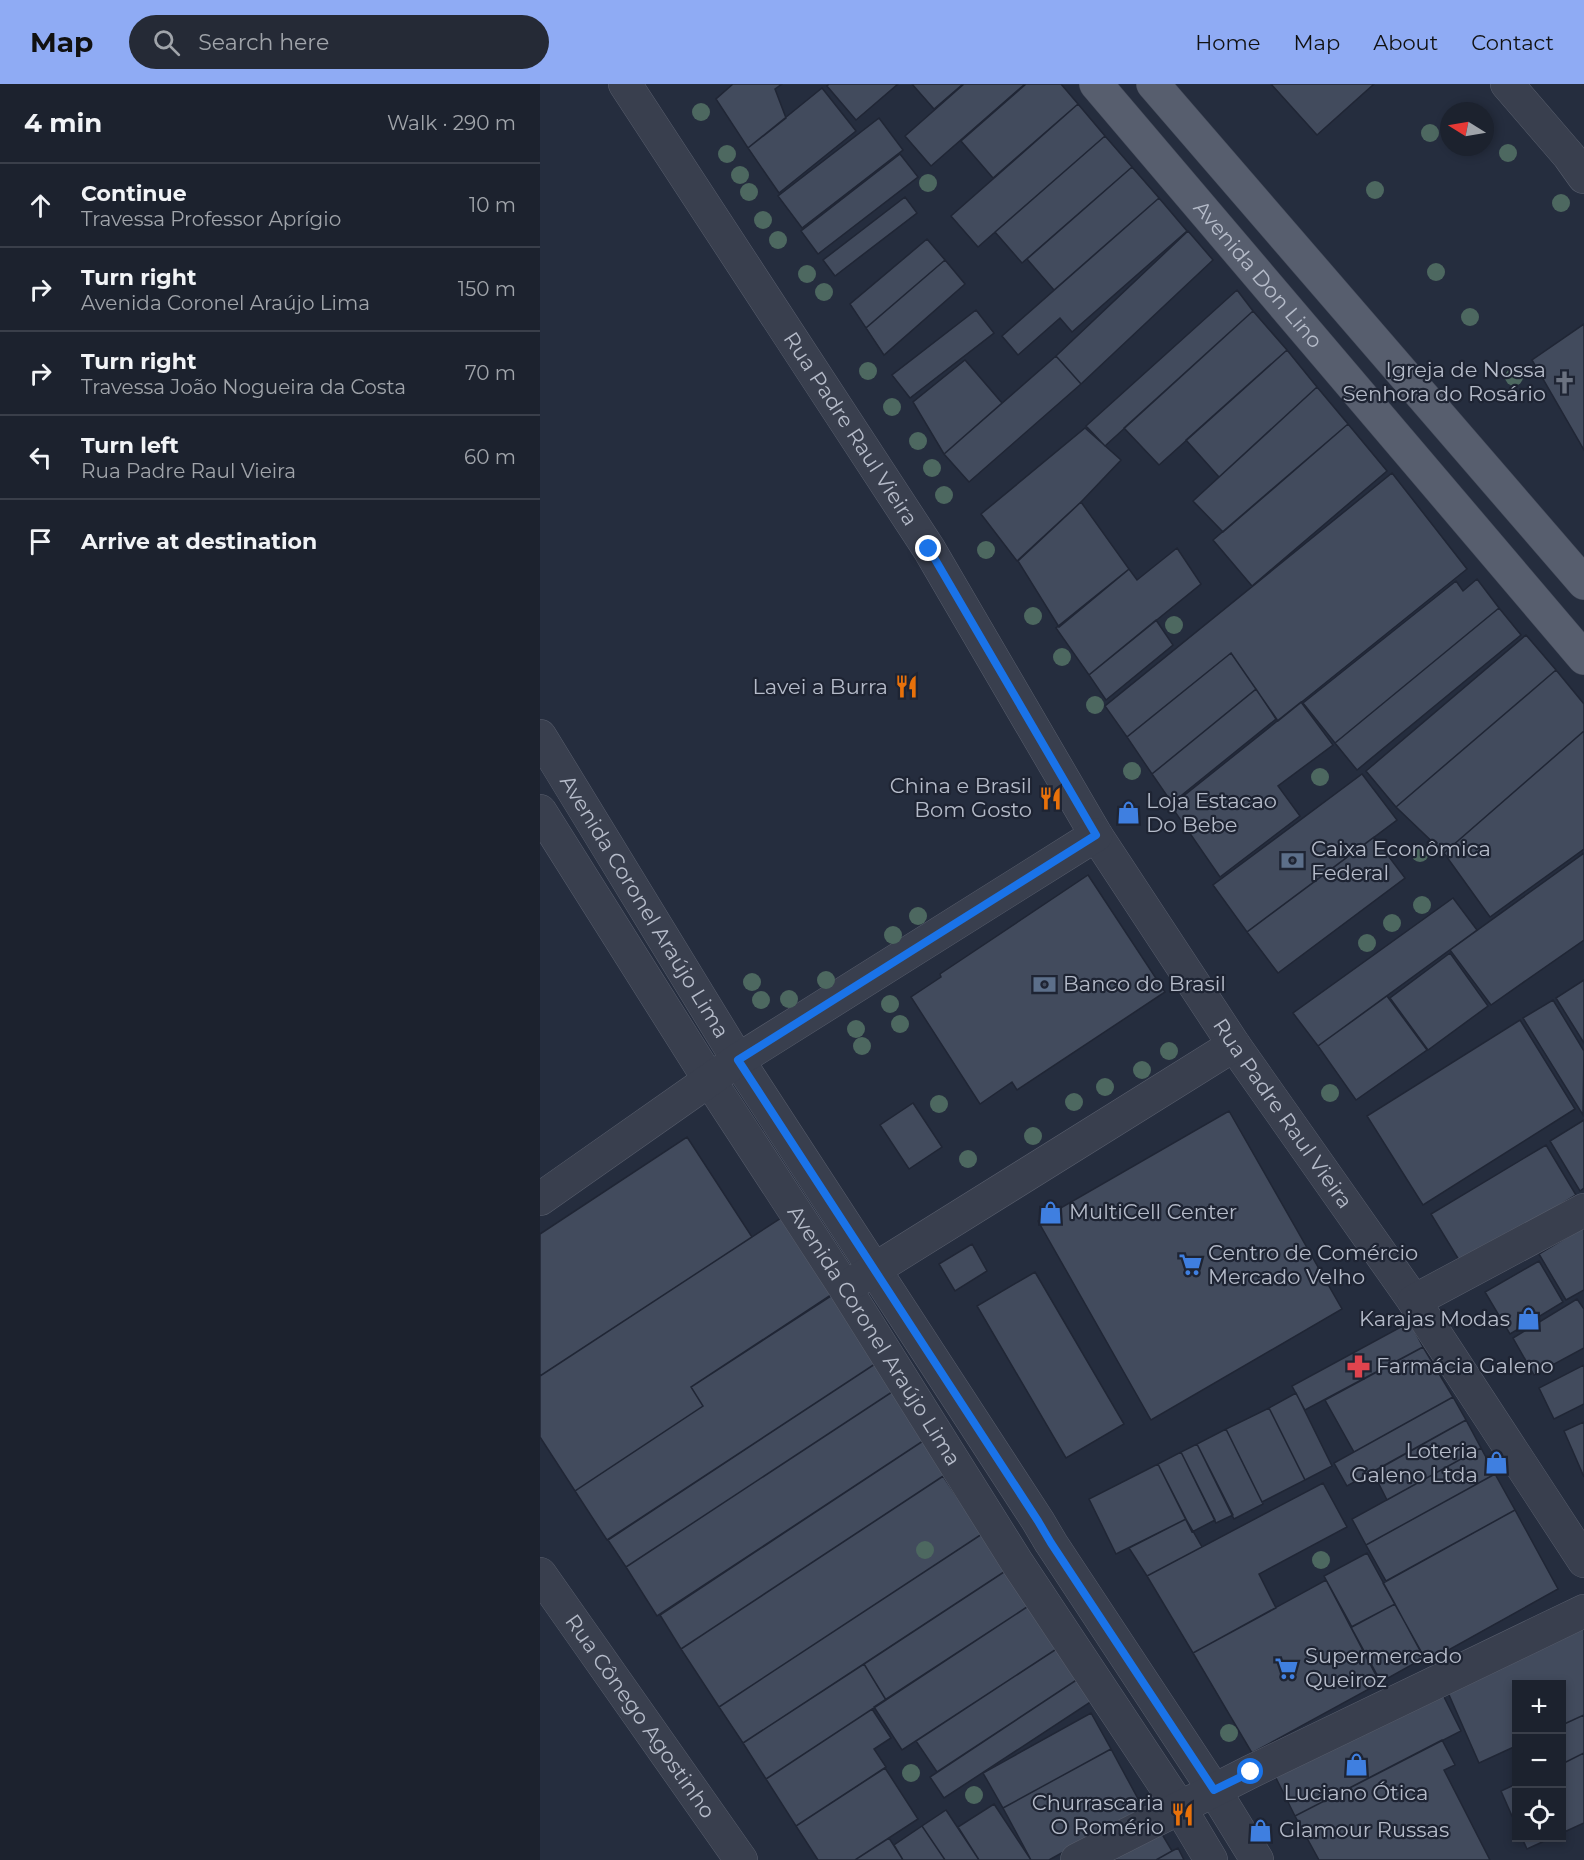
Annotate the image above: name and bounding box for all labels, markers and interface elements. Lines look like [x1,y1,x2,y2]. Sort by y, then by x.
search box [129,15,549,69]
text: Map [30,25,93,59]
icon: search [150,26,183,59]
text: Search here [198,29,329,56]
text: Home [1195,30,1260,55]
text: Map [1293,30,1340,55]
text: About [1373,30,1438,55]
text: Contact [1471,30,1554,55]
north arrow [1440,102,1494,156]
text: 4 min [24,107,102,139]
text: Walk · 290 m [387,111,516,135]
text: Continue [81,180,187,207]
icon: ahead [24,189,57,222]
text: 10 m [469,193,516,217]
street label: Avenida Don Lino [1189,195,1328,353]
text: Travessa Professor Aprígio [81,207,341,231]
text: Turn right [81,264,196,291]
icon: right [24,273,57,306]
text: 150 m [458,277,516,301]
text: Avenida Coronel Araújo Lima [81,291,370,315]
street label: Rua Padre Raul Vieira [779,327,923,530]
text: Turn right [81,348,196,375]
icon: right [24,357,57,390]
place label: Igreja de Nossa Senhora do Rosário [1342,357,1546,406]
text: 70 m [465,361,516,385]
church icon: Igreja de Nossa Senhora do Rosário [1551,369,1577,395]
text: Travessa João Nogueira da Costa [81,375,406,399]
text: Turn left [81,432,179,459]
icon: left [24,441,57,474]
text: 60 m [464,445,516,469]
text: Rua Padre Raul Vieira [81,459,296,483]
icon: arrive [24,525,57,558]
text: Arrive at destination [81,528,317,555]
route end [915,535,941,561]
place label: Lavei a Burra [752,674,888,699]
restaurant icon: Lavei a Burra [893,674,919,700]
street label: Avenida Coronel Araújo Lima [555,770,735,1042]
place label: China e Brasil Bom Gosto [890,773,1032,822]
restaurant icon: China e Brasil Bom Gosto [1037,785,1063,811]
place label: Loja Estacao Do Bebe [1146,788,1277,837]
shop icon: Loja Estacao Do Bebe [1115,800,1141,826]
place label: Caixa Econômica Federal [1311,836,1491,885]
bank icon: Caixa Econômica Federal [1280,848,1306,874]
bank icon: Banco do Brasil [1032,971,1058,997]
place label: Banco do Brasil [1063,971,1226,996]
street label: Rua Padre Raul Vieira [1208,1014,1358,1213]
shop icon: MultiCell Center [1038,1199,1064,1225]
place label: MultiCell Center [1069,1199,1237,1224]
street label: Avenida Coronel Araújo Lima [783,1200,966,1470]
place label: Centro de Comércio Mercado Velho [1208,1240,1418,1289]
supermarket icon: Centro de Comércio Mercado Velho [1177,1252,1203,1278]
place label: Karajas Modas [1359,1306,1510,1331]
shop icon: Karajas Modas [1515,1306,1541,1332]
pharmacy icon: Farmácia Galeno [1345,1353,1371,1379]
place label: Farmácia Galeno [1376,1353,1554,1378]
place label: Loteria Galeno Ltda [1351,1438,1478,1487]
shop icon: Loteria Galeno Ltda [1483,1450,1509,1476]
street label: Rua Cônego Agostinho [560,1609,721,1823]
place label: Supermercado Queiroz [1305,1643,1462,1692]
supermarket icon: Supermercado Queiroz [1274,1655,1300,1681]
map controls [1512,1680,1566,1842]
button: + [1512,1680,1566,1734]
button: − [1512,1734,1566,1788]
shop icon: Luciano Ótica [1343,1752,1369,1778]
route start [1237,1758,1263,1784]
place label: Luciano Ótica [1284,1780,1429,1805]
button: locate [1512,1788,1566,1842]
place label: Churrascaria O Romério [1032,1790,1164,1839]
restaurant icon: Churrascaria O Romério [1169,1802,1195,1828]
shop icon: Glamour Russas [1248,1817,1274,1843]
place label: Glamour Russas [1279,1817,1449,1842]

